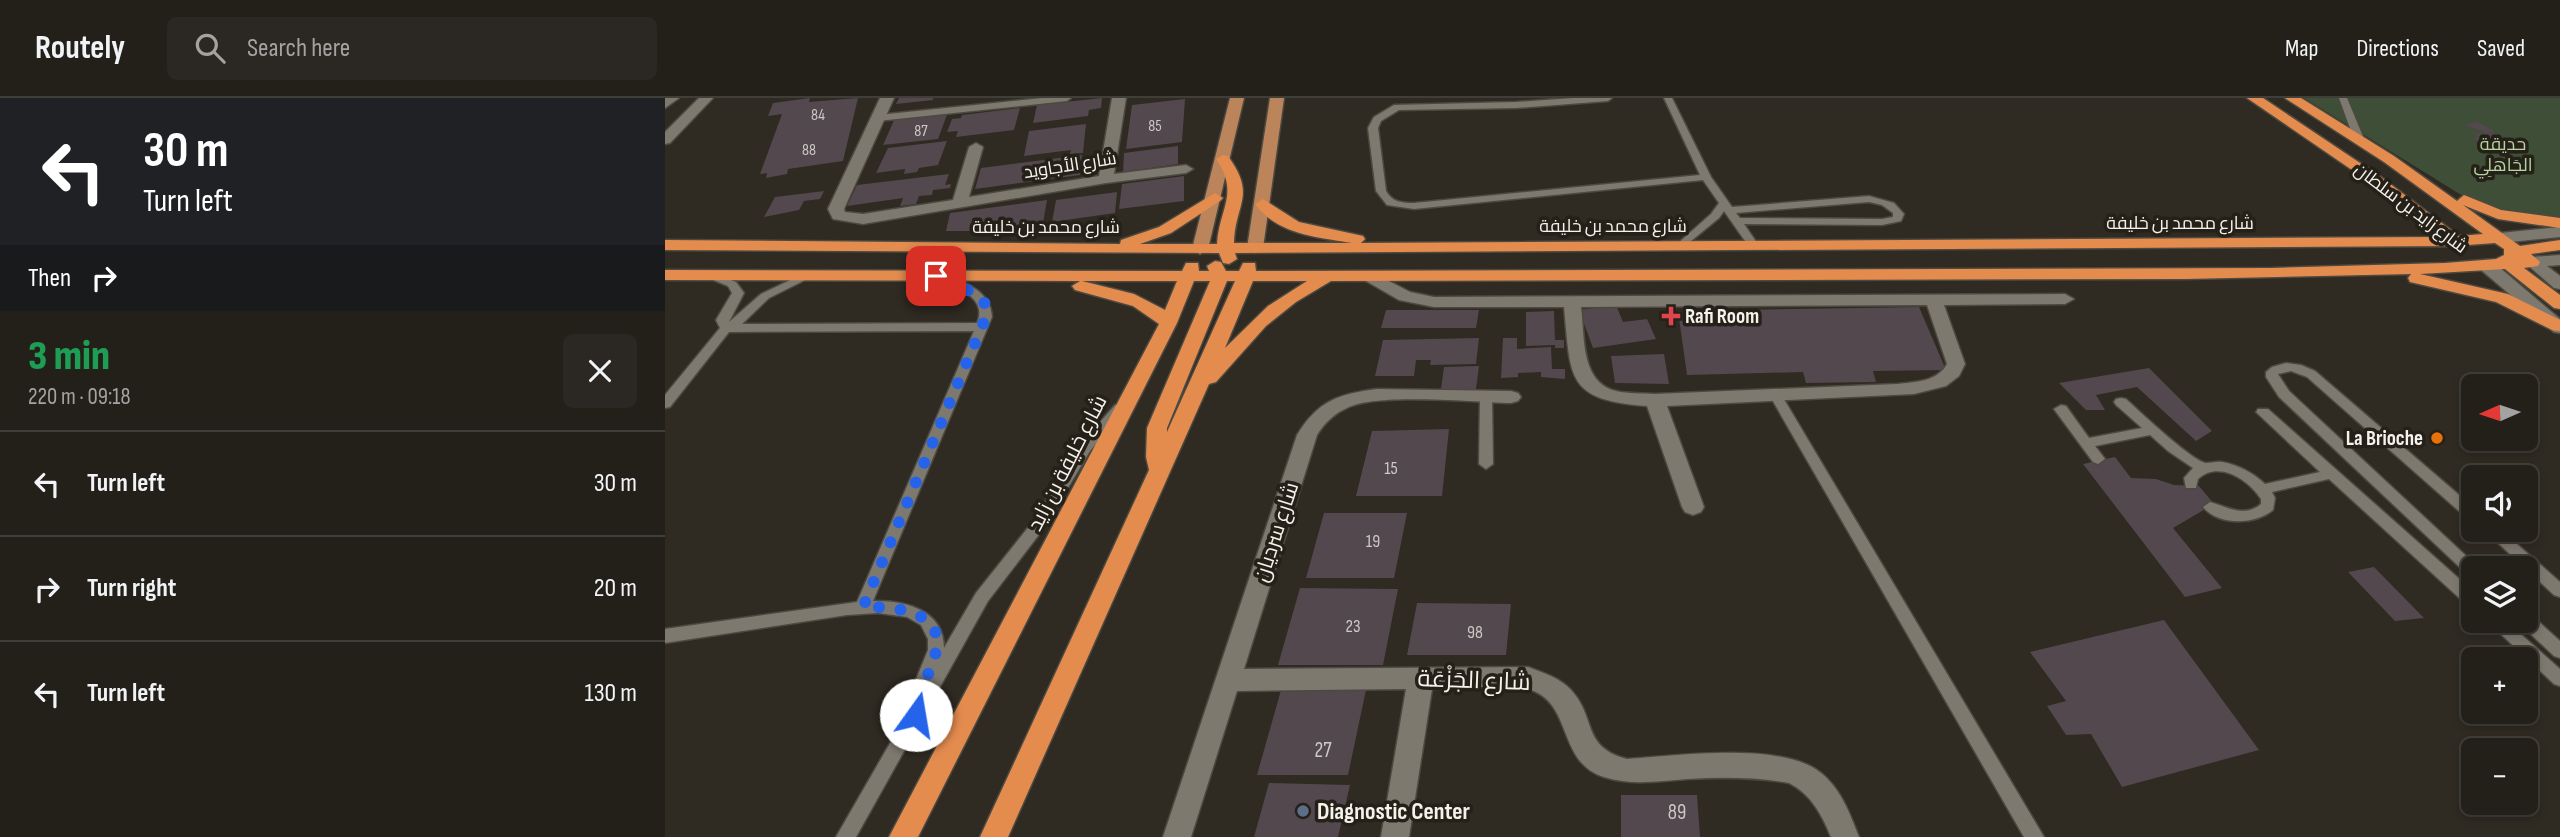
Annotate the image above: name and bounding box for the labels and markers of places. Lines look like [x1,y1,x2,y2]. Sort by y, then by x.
pin [906,246,966,306]
place label: Rafi Room [1685,304,1759,329]
marker: Rafi Room [1663,308,1679,324]
place label: La Brioche [2346,426,2423,451]
marker: La Brioche [2429,430,2445,446]
place label: Diagnostic Center [1317,797,1470,826]
marker: Diagnostic Center [1295,803,1311,819]

